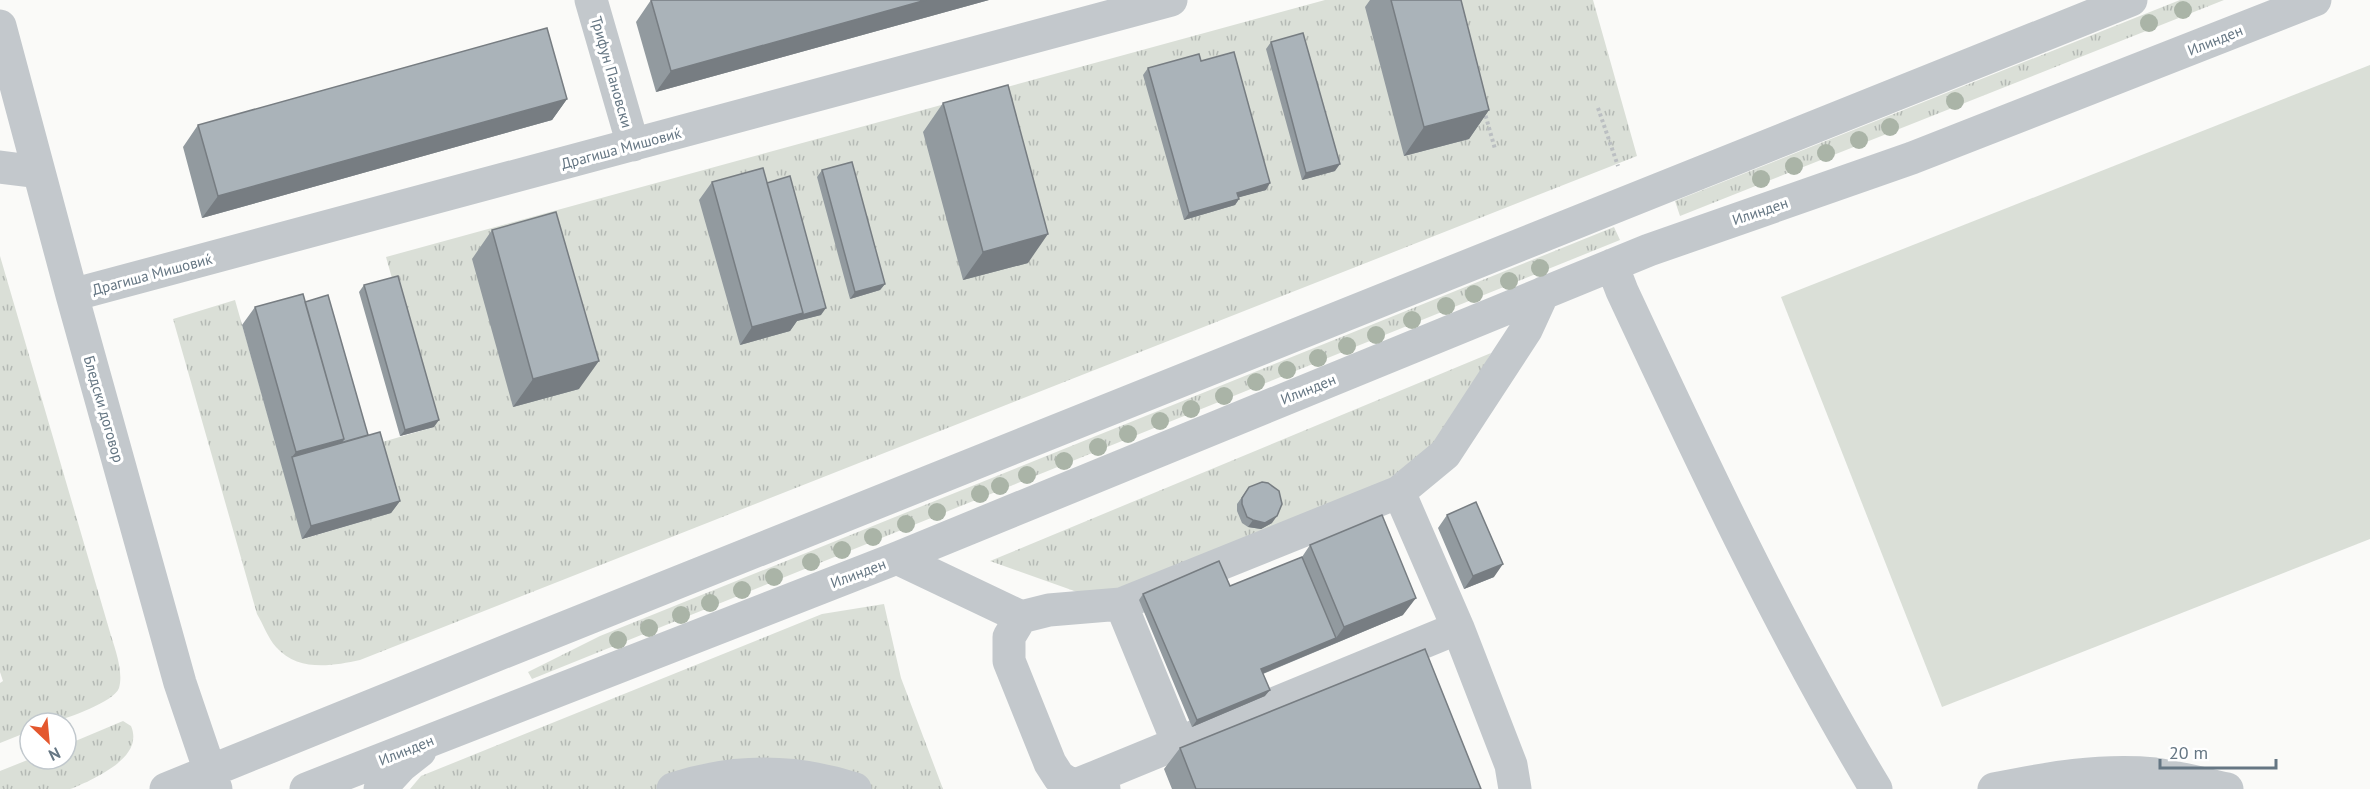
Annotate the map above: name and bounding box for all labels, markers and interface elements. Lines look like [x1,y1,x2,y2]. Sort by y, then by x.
street label: Трифун Пановски [587,14,637,130]
street label: Илинден [2185,20,2245,60]
street label: Драгиша Мишовиќ [559,123,684,173]
street label: Илинден [1730,193,1790,229]
street label: Драгиша Мишовиќ [90,249,215,299]
street label: Бледски договор [80,353,128,465]
street label: Илинден [1278,369,1338,409]
street label: Илинден [828,554,888,592]
north arrow [18,711,78,771]
street label: Илинден [376,730,436,770]
scale bar [2160,732,2276,770]
text: 20 m [2169,741,2208,764]
text: N [45,743,64,766]

